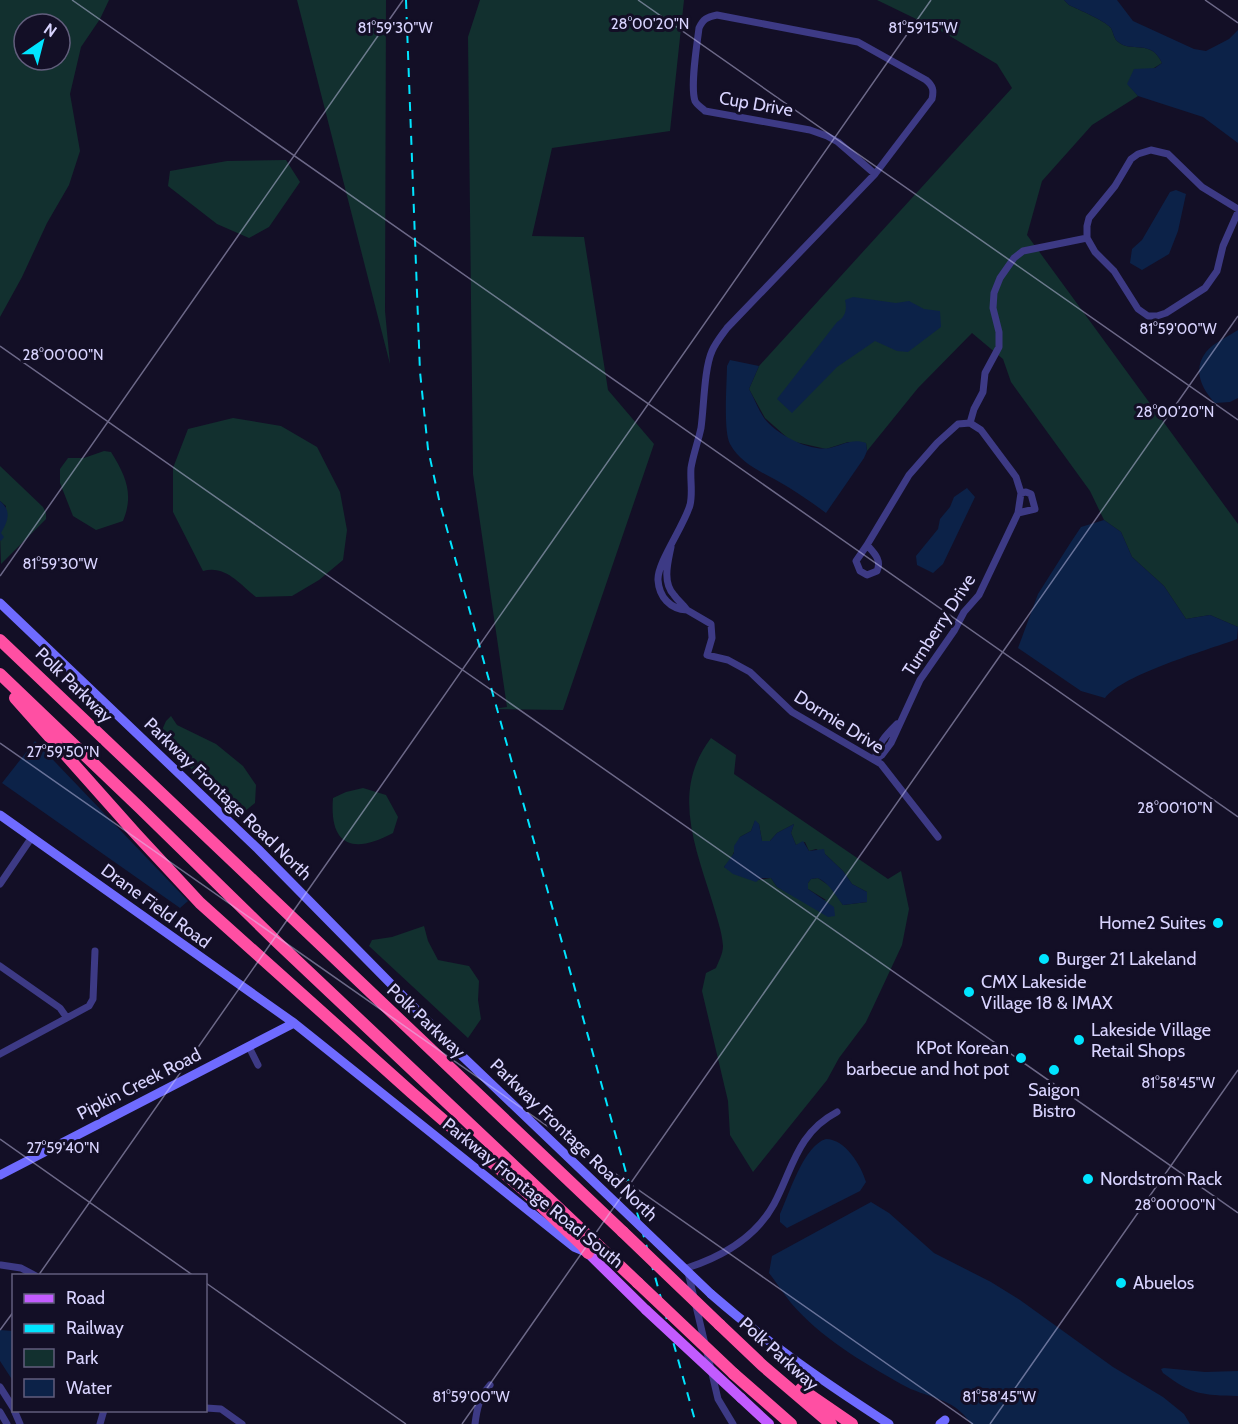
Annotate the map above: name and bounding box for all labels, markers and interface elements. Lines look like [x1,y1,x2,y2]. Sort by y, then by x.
north arrow [12,12,72,72]
text: 28°00'20"N [611,15,689,33]
text: N [40,19,60,41]
text: 81°59'30"W [357,19,433,37]
text: 81°59'15"W [888,19,959,37]
street label: Cup Drive [717,87,795,121]
text: 81°59'00"W [1139,320,1218,338]
text: 28°00'00"N [22,346,104,364]
text: 28°00'20"N [1136,403,1214,421]
text: 81°59'30"W [22,555,98,573]
street label: Turnberry Drive [898,570,980,680]
street label: Polk Parkway [31,643,117,727]
street label: Dormie Drive [790,686,888,758]
street label: Parkway Frontage Road North [140,713,316,885]
text: 27°59'50"N [27,743,99,761]
text: 28°00'10"N [1137,799,1213,817]
street label: Drane Field Road [97,859,215,953]
place label: Home2 Suites [1099,912,1206,934]
marker: Home2 Suites [1211,916,1225,930]
place label: Burger 21 Lakeland [1056,948,1196,970]
marker: Burger 21 Lakeland [1037,952,1051,966]
place label: CMX Lakeside Village 18 & IMAX [981,971,1113,1014]
street label: Polk Parkway [382,979,470,1063]
marker: CMX Lakeside Village 18 & IMAX [962,985,976,999]
place label: Lakeside Village Retail Shops [1091,1019,1211,1062]
marker: Lakeside Village Retail Shops [1072,1033,1086,1047]
place label: KPot Korean barbecue and hot pot [846,1037,1009,1080]
street label: Pipkin Creek Road [73,1043,205,1125]
marker: KPot Korean barbecue and hot pot [1014,1051,1028,1065]
street label: Parkway Frontage Road North [486,1054,662,1226]
marker: Saigon Bistro [1047,1063,1061,1077]
text: 81°58'45"W [1141,1074,1216,1092]
place label: Saigon Bistro [1028,1079,1080,1122]
street label: Parkway Frontage Road South [438,1113,628,1273]
text: 27°59'40"N [26,1139,100,1157]
place label: Nordstrom Rack [1100,1168,1223,1190]
marker: Nordstrom Rack [1081,1172,1095,1186]
text: 28°00'00"N [1134,1196,1216,1214]
place label: Abuelos [1133,1272,1194,1294]
legend [12,1274,207,1412]
marker: Abuelos [1114,1276,1128,1290]
text: Road [66,1287,105,1309]
street label: Polk Parkway [735,1313,823,1395]
text: Railway [66,1317,124,1339]
text: Park [66,1347,99,1369]
text: Water [66,1377,112,1399]
text: 81°59'00"W [432,1388,511,1406]
text: 81°58'45"W [962,1388,1037,1406]

